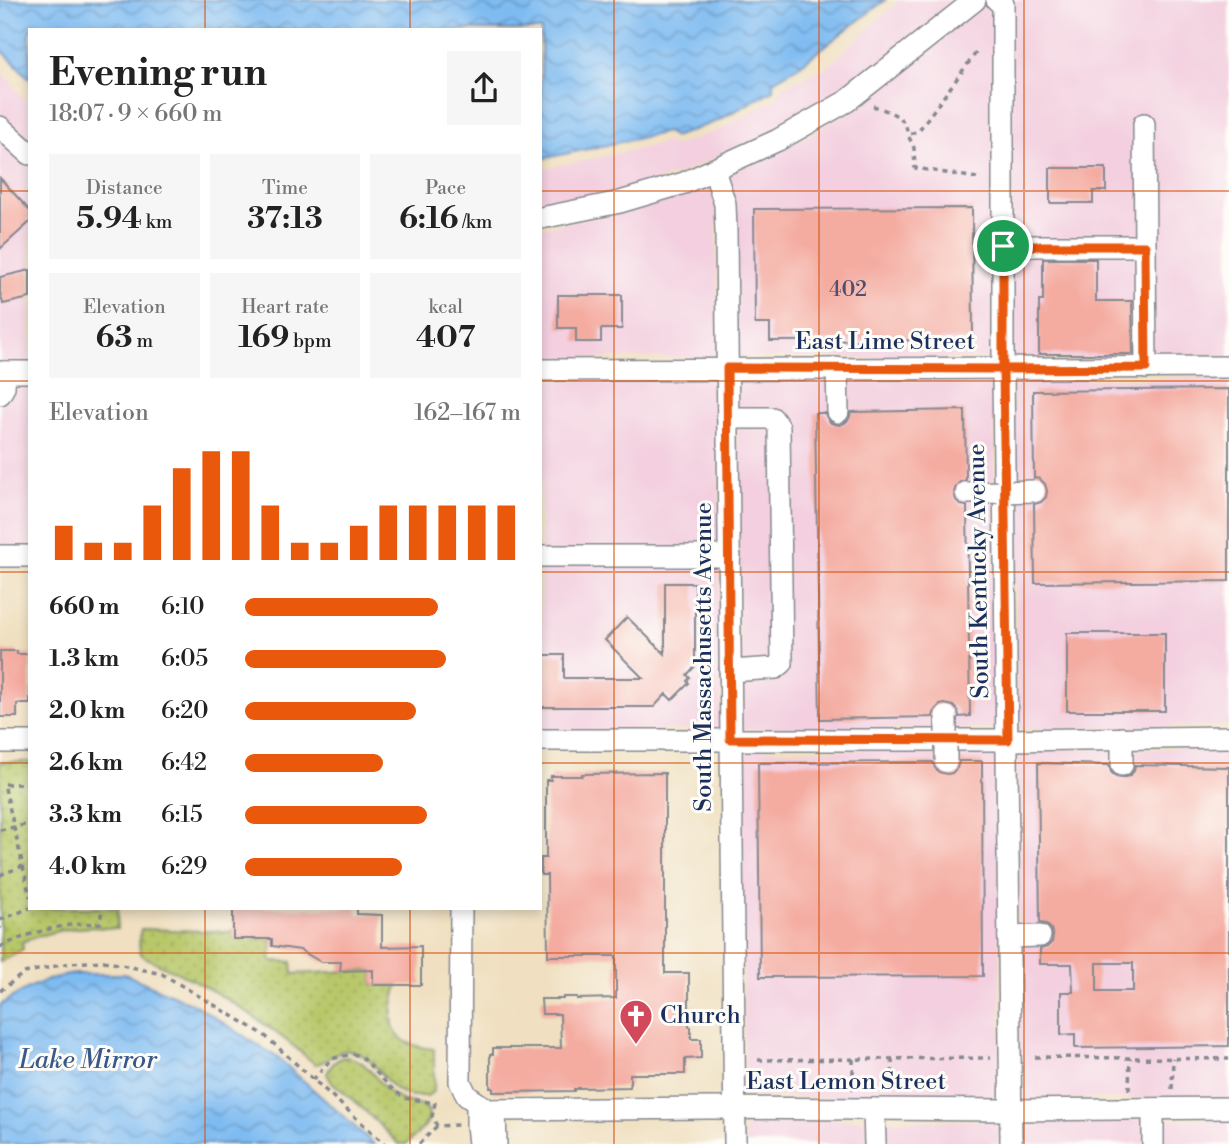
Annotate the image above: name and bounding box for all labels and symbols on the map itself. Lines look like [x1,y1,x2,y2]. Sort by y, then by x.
pin [973,216,1033,276]
house number: 402 [829,277,867,303]
street label: East Lime Street [795,327,975,357]
street label: South Kentucky Avenue [962,443,996,699]
street label: South Massachusetts Avenue [689,502,719,812]
church icon: Church [617,997,655,1046]
place label: Church [660,1001,741,1031]
water label: Lake Mirror [18,1044,158,1076]
street label: East Lemon Street [746,1067,946,1097]

